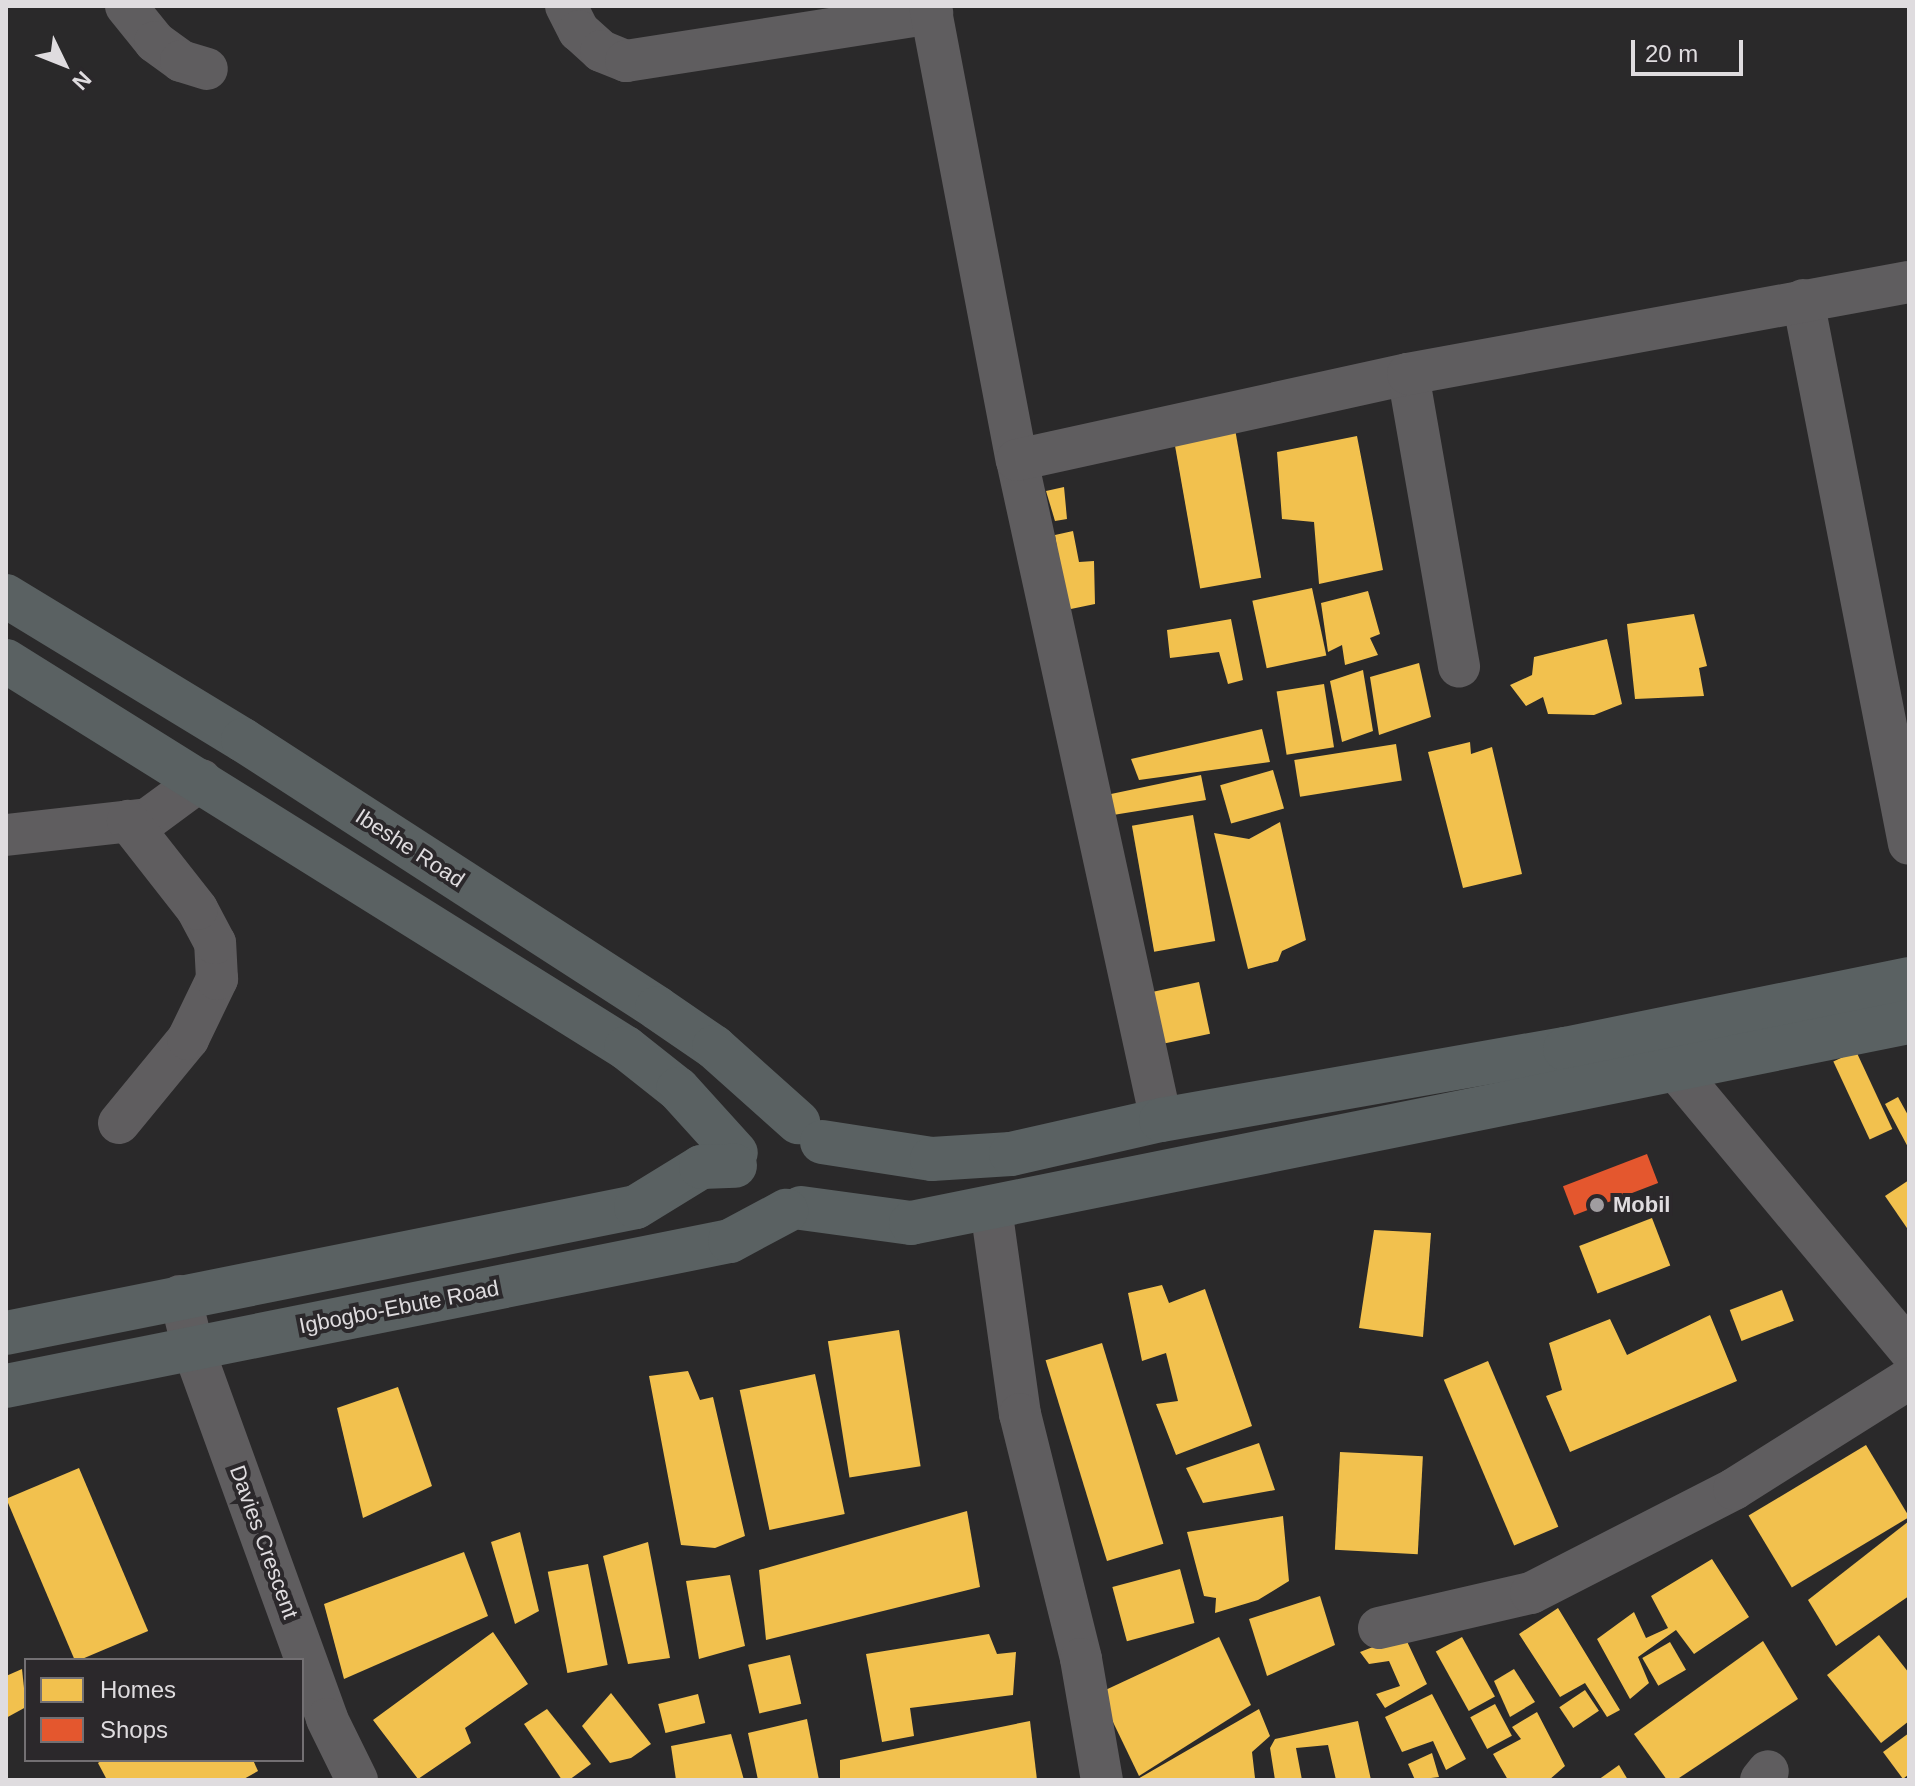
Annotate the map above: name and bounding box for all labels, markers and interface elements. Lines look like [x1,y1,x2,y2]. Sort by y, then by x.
north arrow [24,24,104,104]
scale bar [1635,24,1747,74]
text: 20 m [1645,40,1698,67]
text: N [67,66,96,95]
street label: Ibeshe Road [350,803,470,893]
place label: Mobil [1613,1192,1670,1218]
marker: Mobil [1588,1196,1606,1214]
street label: Igbogbo-Ebute Road [297,1275,501,1339]
street label: Davies Crescent [224,1462,304,1622]
legend [24,1658,304,1762]
text: Homes [100,1676,176,1703]
text: Shops [100,1716,168,1743]

